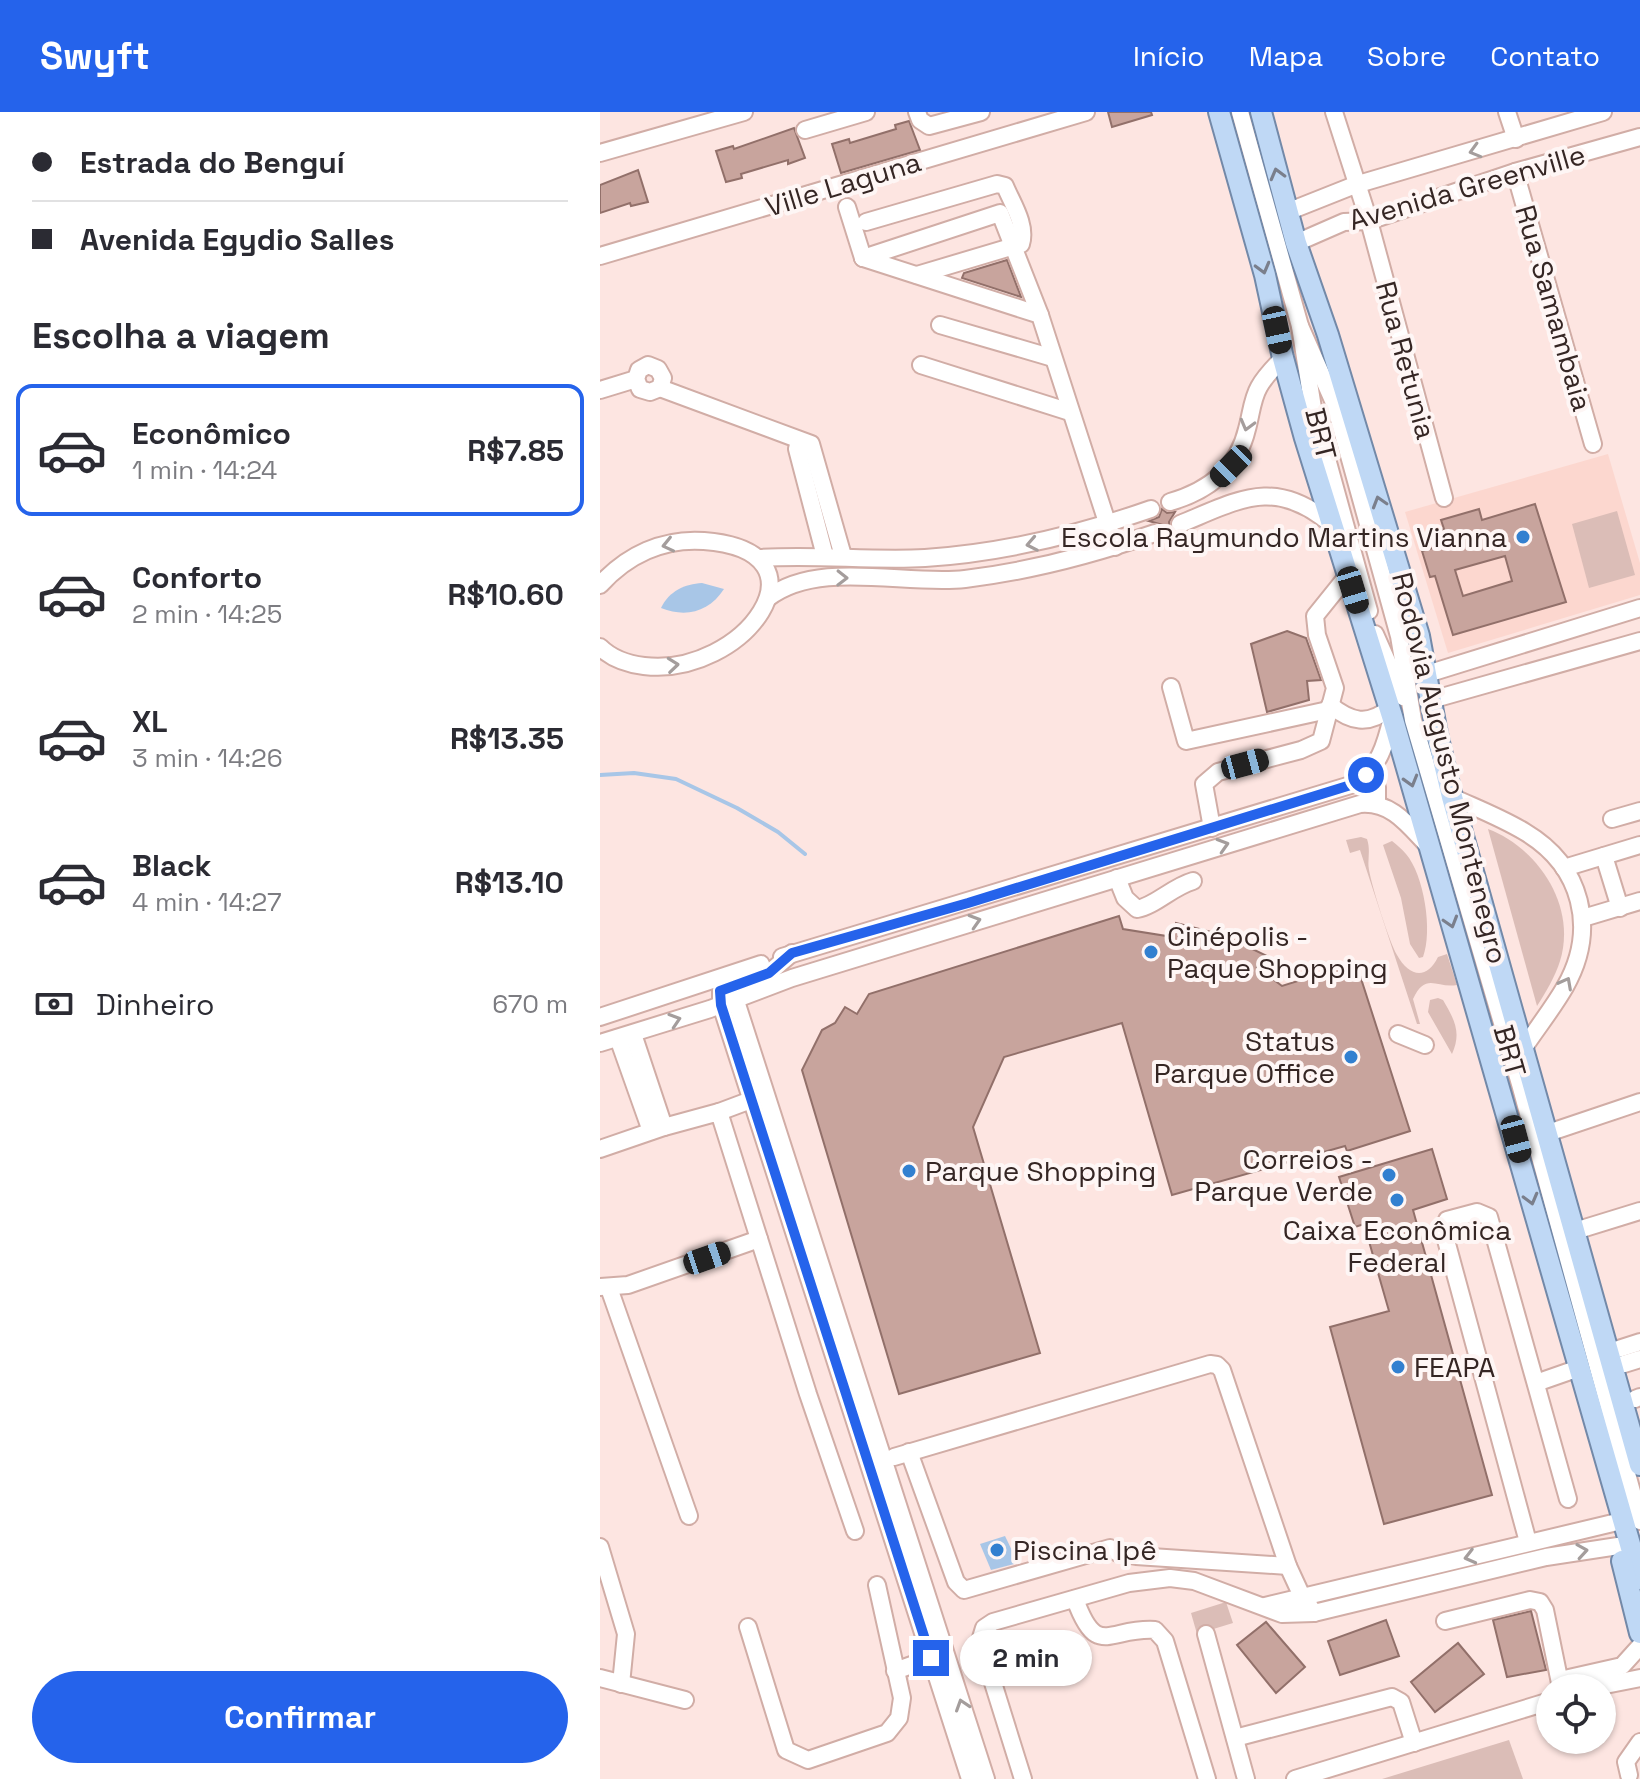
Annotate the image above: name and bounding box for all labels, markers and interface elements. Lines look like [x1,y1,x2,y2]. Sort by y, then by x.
text: Swyft [40,32,150,80]
text: Início [1133,38,1205,74]
text: Mapa [1249,38,1323,74]
text: Sobre [1367,38,1446,74]
text: Contato [1490,38,1600,74]
street label: Avenida Greenville [1345,136,1589,238]
one-way arrow [1468,142,1482,158]
text: Estrada do Benguí [80,143,345,182]
street label: Ville Laguna [761,143,925,225]
one-way arrow [1270,167,1286,181]
street label: Rua Samambaia [1507,201,1601,415]
text: Avenida Egydio Salles [80,220,394,259]
one-way arrow [1254,260,1271,274]
street label: Rua Retunia [1368,277,1444,443]
car [1260,304,1294,356]
text: Escolha a viagem [32,313,330,359]
street label: BRT [1297,404,1345,464]
icon: car [36,414,108,486]
text: Econômico [132,414,291,453]
one-way arrow [1240,418,1257,432]
text: R$7.85 [467,431,564,470]
car [1206,441,1256,491]
text: 1 min · 14:24 [132,453,277,487]
one-way arrow [1372,496,1388,510]
place label: Escola Raymundo Martins Vianna [1061,519,1507,555]
marker: Escola Raymundo Martins Vianna [1514,528,1532,546]
one-way arrow [1025,534,1039,551]
one-way arrow [661,535,675,552]
icon: car [36,558,108,630]
text: Conforto [132,558,262,597]
car [1335,564,1371,616]
one-way arrow [836,569,849,586]
street label: Rodovia Augusto Montenegro [1384,569,1516,967]
text: R$10.60 [448,575,564,614]
text: 2 min · 14:25 [132,597,282,631]
one-way arrow [667,656,680,673]
icon: car [36,702,108,774]
text: XL [132,702,168,741]
text: R$13.35 [450,719,564,758]
text: 3 min · 14:26 [132,741,283,775]
car [1219,746,1271,782]
route start [1348,757,1384,793]
one-way arrow [1402,774,1418,788]
one-way arrow [1216,838,1230,854]
icon: car [36,846,108,918]
text: Black [132,846,211,885]
text: R$13.10 [455,863,564,902]
text: 4 min · 14:27 [132,885,282,919]
one-way arrow [967,914,981,930]
one-way arrow [1442,915,1458,929]
place label: Cinépolis - Paque Shopping [1167,918,1388,986]
marker: Cinépolis - Paque Shopping [1142,943,1160,961]
one-way arrow [1556,977,1572,992]
icon: cash [32,982,76,1026]
text: Dinheiro [96,985,214,1024]
text: 670 m [492,987,568,1021]
one-way arrow [667,1014,681,1030]
street label: BRT [1485,1021,1535,1081]
place label: Status Parque Office [1154,1023,1335,1091]
marker: Status Parque Office [1342,1048,1360,1066]
car [1498,1113,1534,1165]
place label: Correios - Parque Verde [1194,1141,1373,1209]
place label: Parque Shopping [925,1153,1156,1189]
marker: Parque Shopping [900,1162,918,1180]
marker: Correios - Parque Verde [1380,1166,1398,1184]
marker: Caixa Econômica Federal [1388,1191,1406,1209]
one-way arrow [1522,1191,1539,1205]
place label: Caixa Econômica Federal [1283,1212,1511,1280]
car [680,1239,734,1277]
place label: FEAPA [1414,1349,1495,1385]
marker: FEAPA [1389,1358,1407,1376]
place label: Piscina Ipê [1013,1532,1157,1568]
marker: Piscina Ipê [988,1541,1006,1559]
one-way arrow [1575,1544,1589,1561]
one-way arrow [1463,1548,1477,1565]
callout: 2 min [959,1630,1091,1686]
route end [913,1640,949,1676]
text: 2 min [992,1641,1060,1675]
button: Confirmar [32,1671,568,1763]
map controls [1536,1674,1616,1754]
button: locate [1536,1674,1616,1754]
one-way arrow [956,1698,972,1712]

